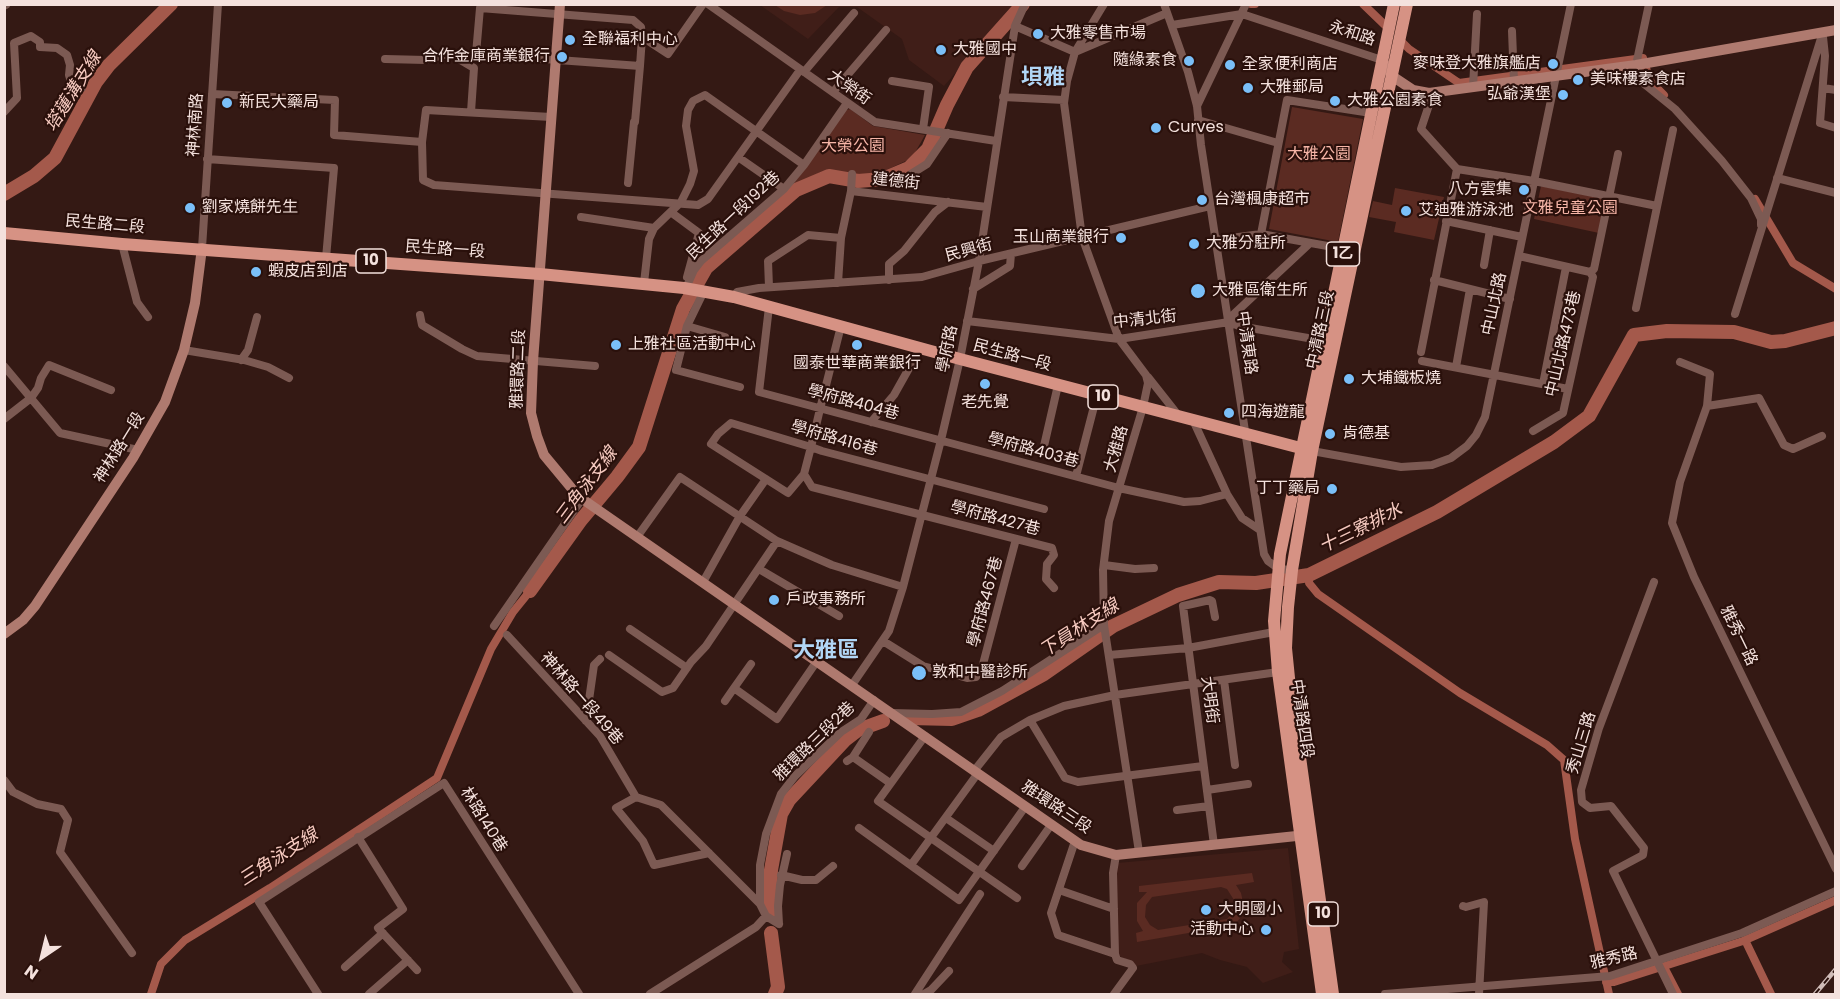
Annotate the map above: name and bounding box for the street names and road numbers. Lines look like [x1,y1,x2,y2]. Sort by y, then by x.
street label: 永和路 [1326,17,1378,51]
street label: 大榮街 [824,66,874,110]
street label: 神林南路 [184,92,208,158]
street label: 民生路一段192巷 [683,168,785,264]
street label: 建德街 [871,170,921,194]
street label: 民生路二段 [64,212,146,238]
street label: 民興街 [943,236,995,266]
street label: 民生路一段 [404,238,486,262]
road number: 1乙 [1326,242,1360,266]
road number: 10 [356,249,386,273]
street label: 中山北路 [1479,271,1511,337]
street label: 中清路三段 [1303,289,1339,371]
street label: 中山北路473巷 [1542,289,1586,399]
street label: 中清北街 [1112,307,1178,333]
street label: 中清東路 [1232,310,1260,376]
street label: 學府路 [934,324,962,374]
street label: 雅環路二段 [508,329,530,409]
street label: 民生路一段 [971,336,1053,376]
street label: 學府路404巷 [805,382,901,424]
road number: 10 [1088,385,1118,409]
street label: 神林路一段 [91,409,149,487]
street label: 學府路416巷 [788,417,880,461]
street label: 大雅路 [1101,423,1133,475]
street label: 學府路403巷 [985,430,1081,472]
street label: 學府路427巷 [948,498,1042,540]
street label: 學府路467巷 [965,555,1007,649]
street label: 雅秀一路 [1715,603,1761,669]
street label: 神林路一段49巷 [536,649,626,749]
street label: 大明街 [1197,675,1221,725]
street label: 中清路四段 [1286,678,1316,760]
street label: 雅環路三段2巷 [770,699,860,785]
street label: 秀山三路 [1563,710,1601,776]
street label: 雅環路三段 [1017,778,1095,838]
street label: 林路140巷 [455,784,511,856]
road number: 10 [1308,902,1338,926]
street label: 雅秀路 [1588,944,1640,974]

